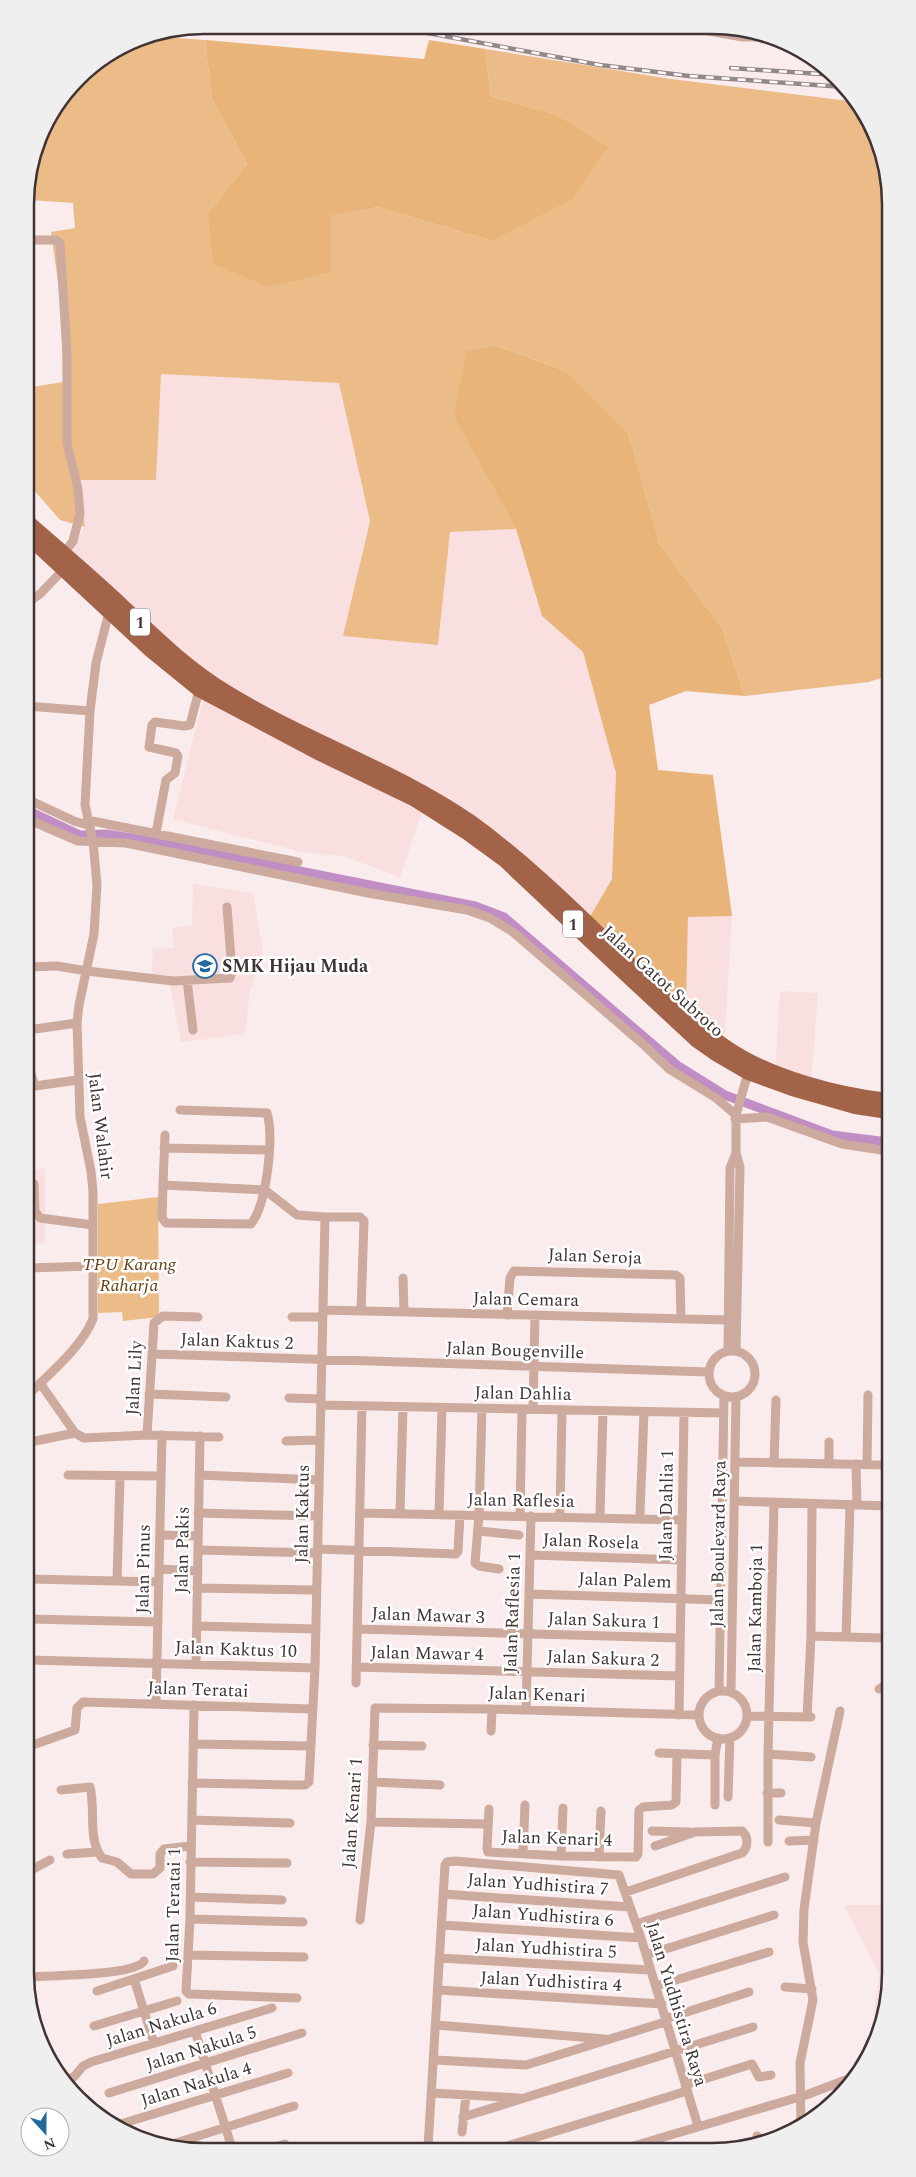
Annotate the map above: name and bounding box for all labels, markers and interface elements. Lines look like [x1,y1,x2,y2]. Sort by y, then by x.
road number: 1 [130,608,150,636]
road number: 1 [563,911,583,938]
street label: Jalan Gatot Subroto [595,919,730,1044]
school or university icon: SMK Hijau Muda [192,953,218,979]
place label: SMK Hijau Muda [222,953,369,980]
street label: Jalan Walahir [81,1071,120,1181]
street label: Jalan Seroja [547,1241,643,1272]
park label: TPU Karang Raharja [82,1251,177,1299]
street label: Jalan Cemara [473,1285,580,1314]
street label: Jalan Kaktus 2 [180,1326,294,1357]
street label: Jalan Bougenville [445,1335,585,1366]
street label: Jalan Lily [119,1338,150,1416]
street label: Jalan Dahlia [474,1379,572,1408]
street label: Jalan Dahlia 1 [652,1449,681,1561]
street label: Jalan Boulevard Raya [704,1460,733,1628]
street label: Jalan Kaktus [288,1464,317,1564]
street label: Jalan Raflesia [467,1486,575,1515]
street label: Jalan Pakis [168,1506,197,1594]
street label: Jalan Pinus [129,1524,158,1614]
street label: Jalan Rosela [542,1526,640,1557]
street label: Jalan Kamboja 1 [741,1543,770,1673]
street label: Jalan Raflesia 1 [497,1552,528,1674]
street label: Jalan Palem [578,1565,672,1596]
street label: Jalan Mawar 3 [371,1600,485,1631]
street label: Jalan Sakura 1 [547,1605,661,1636]
street label: Jalan Kaktus 10 [175,1634,297,1665]
street label: Jalan Mawar 4 [370,1639,484,1668]
street label: Jalan Sakura 2 [546,1643,660,1674]
street label: Jalan Teratai [147,1674,249,1705]
street label: Jalan Kenari [488,1679,586,1710]
street label: Jalan Kenari 1 [335,1757,370,1869]
street label: Jalan Kenari 4 [501,1823,613,1854]
street label: Jalan Teratai 1 [159,1847,188,1963]
street label: Jalan Yudhistira 7 [466,1866,610,1903]
street label: Jalan Yudhistira 6 [471,1897,615,1934]
street label: Jalan Yudhistira Raya [639,1918,714,2090]
street label: Jalan Yudhistira 5 [475,1931,617,1966]
street label: Jalan Yudhistira 4 [480,1964,622,1999]
street label: Jalan Nakula 6 [102,1995,220,2054]
street label: Jalan Nakula 5 [142,2019,260,2078]
street label: Jalan Nakula 4 [137,2055,255,2114]
north arrow [20,2107,70,2157]
text: N [40,2132,59,2156]

